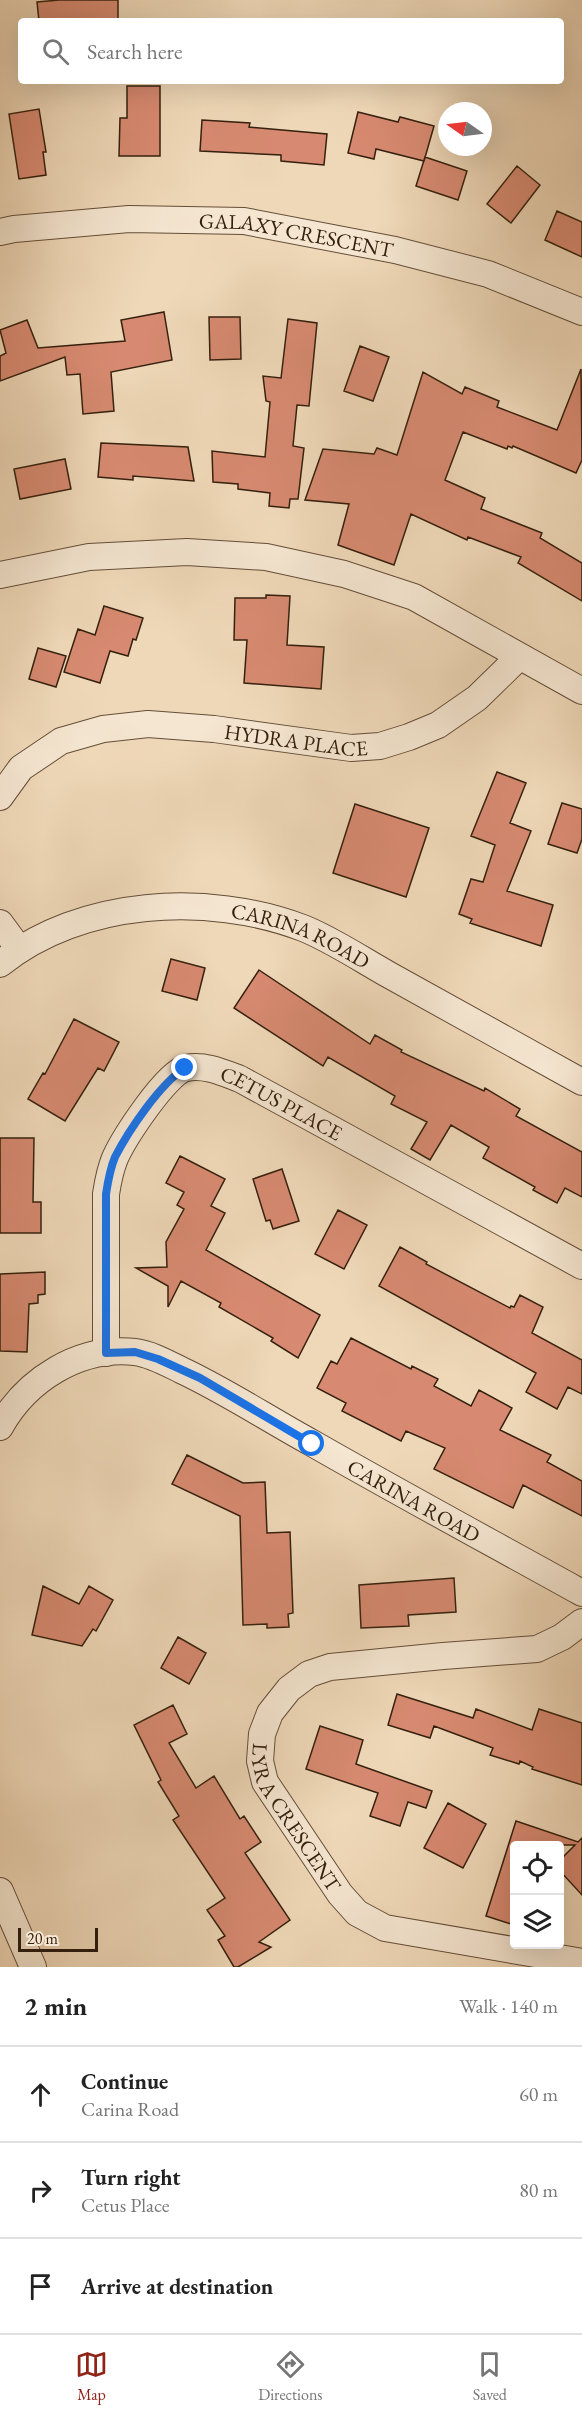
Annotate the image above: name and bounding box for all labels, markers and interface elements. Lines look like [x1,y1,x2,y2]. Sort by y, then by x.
search box [18,18,564,84]
icon: search [39,35,72,68]
text: Search here [87,37,182,66]
north arrow [438,102,492,156]
street label: GALAXY CRESCENT [199,207,396,263]
street label: HYDRA PLACE [223,717,369,762]
street label: CARINA ROAD [229,897,375,974]
route end [171,1054,197,1080]
street label: CETUS PLACE [217,1059,348,1146]
route start [298,1430,324,1456]
street label: CARINA ROAD [343,1453,485,1548]
street label: LYRA CRESCENT [246,1742,348,1897]
map controls [510,1841,564,1949]
button: locate [510,1841,564,1895]
button: layers [510,1895,564,1949]
scale bar [18,1925,98,1952]
text: 20 m [27,1928,58,1949]
text: 2 min [24,1989,87,2023]
text: Walk · 140 m [459,1993,558,2019]
text: Continue [81,2067,168,2096]
icon: ahead [24,2078,57,2111]
text: 60 m [519,2081,558,2107]
text: Carina Road [81,2096,179,2122]
text: Turn right [81,2163,180,2192]
icon: right [24,2174,57,2207]
text: 80 m [519,2177,558,2203]
text: Cetus Place [81,2192,170,2218]
icon: arrive [24,2270,57,2303]
text: Arrive at destination [81,2272,273,2301]
tab: Map [75,2348,108,2405]
tab: Directions [258,2348,323,2405]
tab: Saved [473,2348,507,2405]

